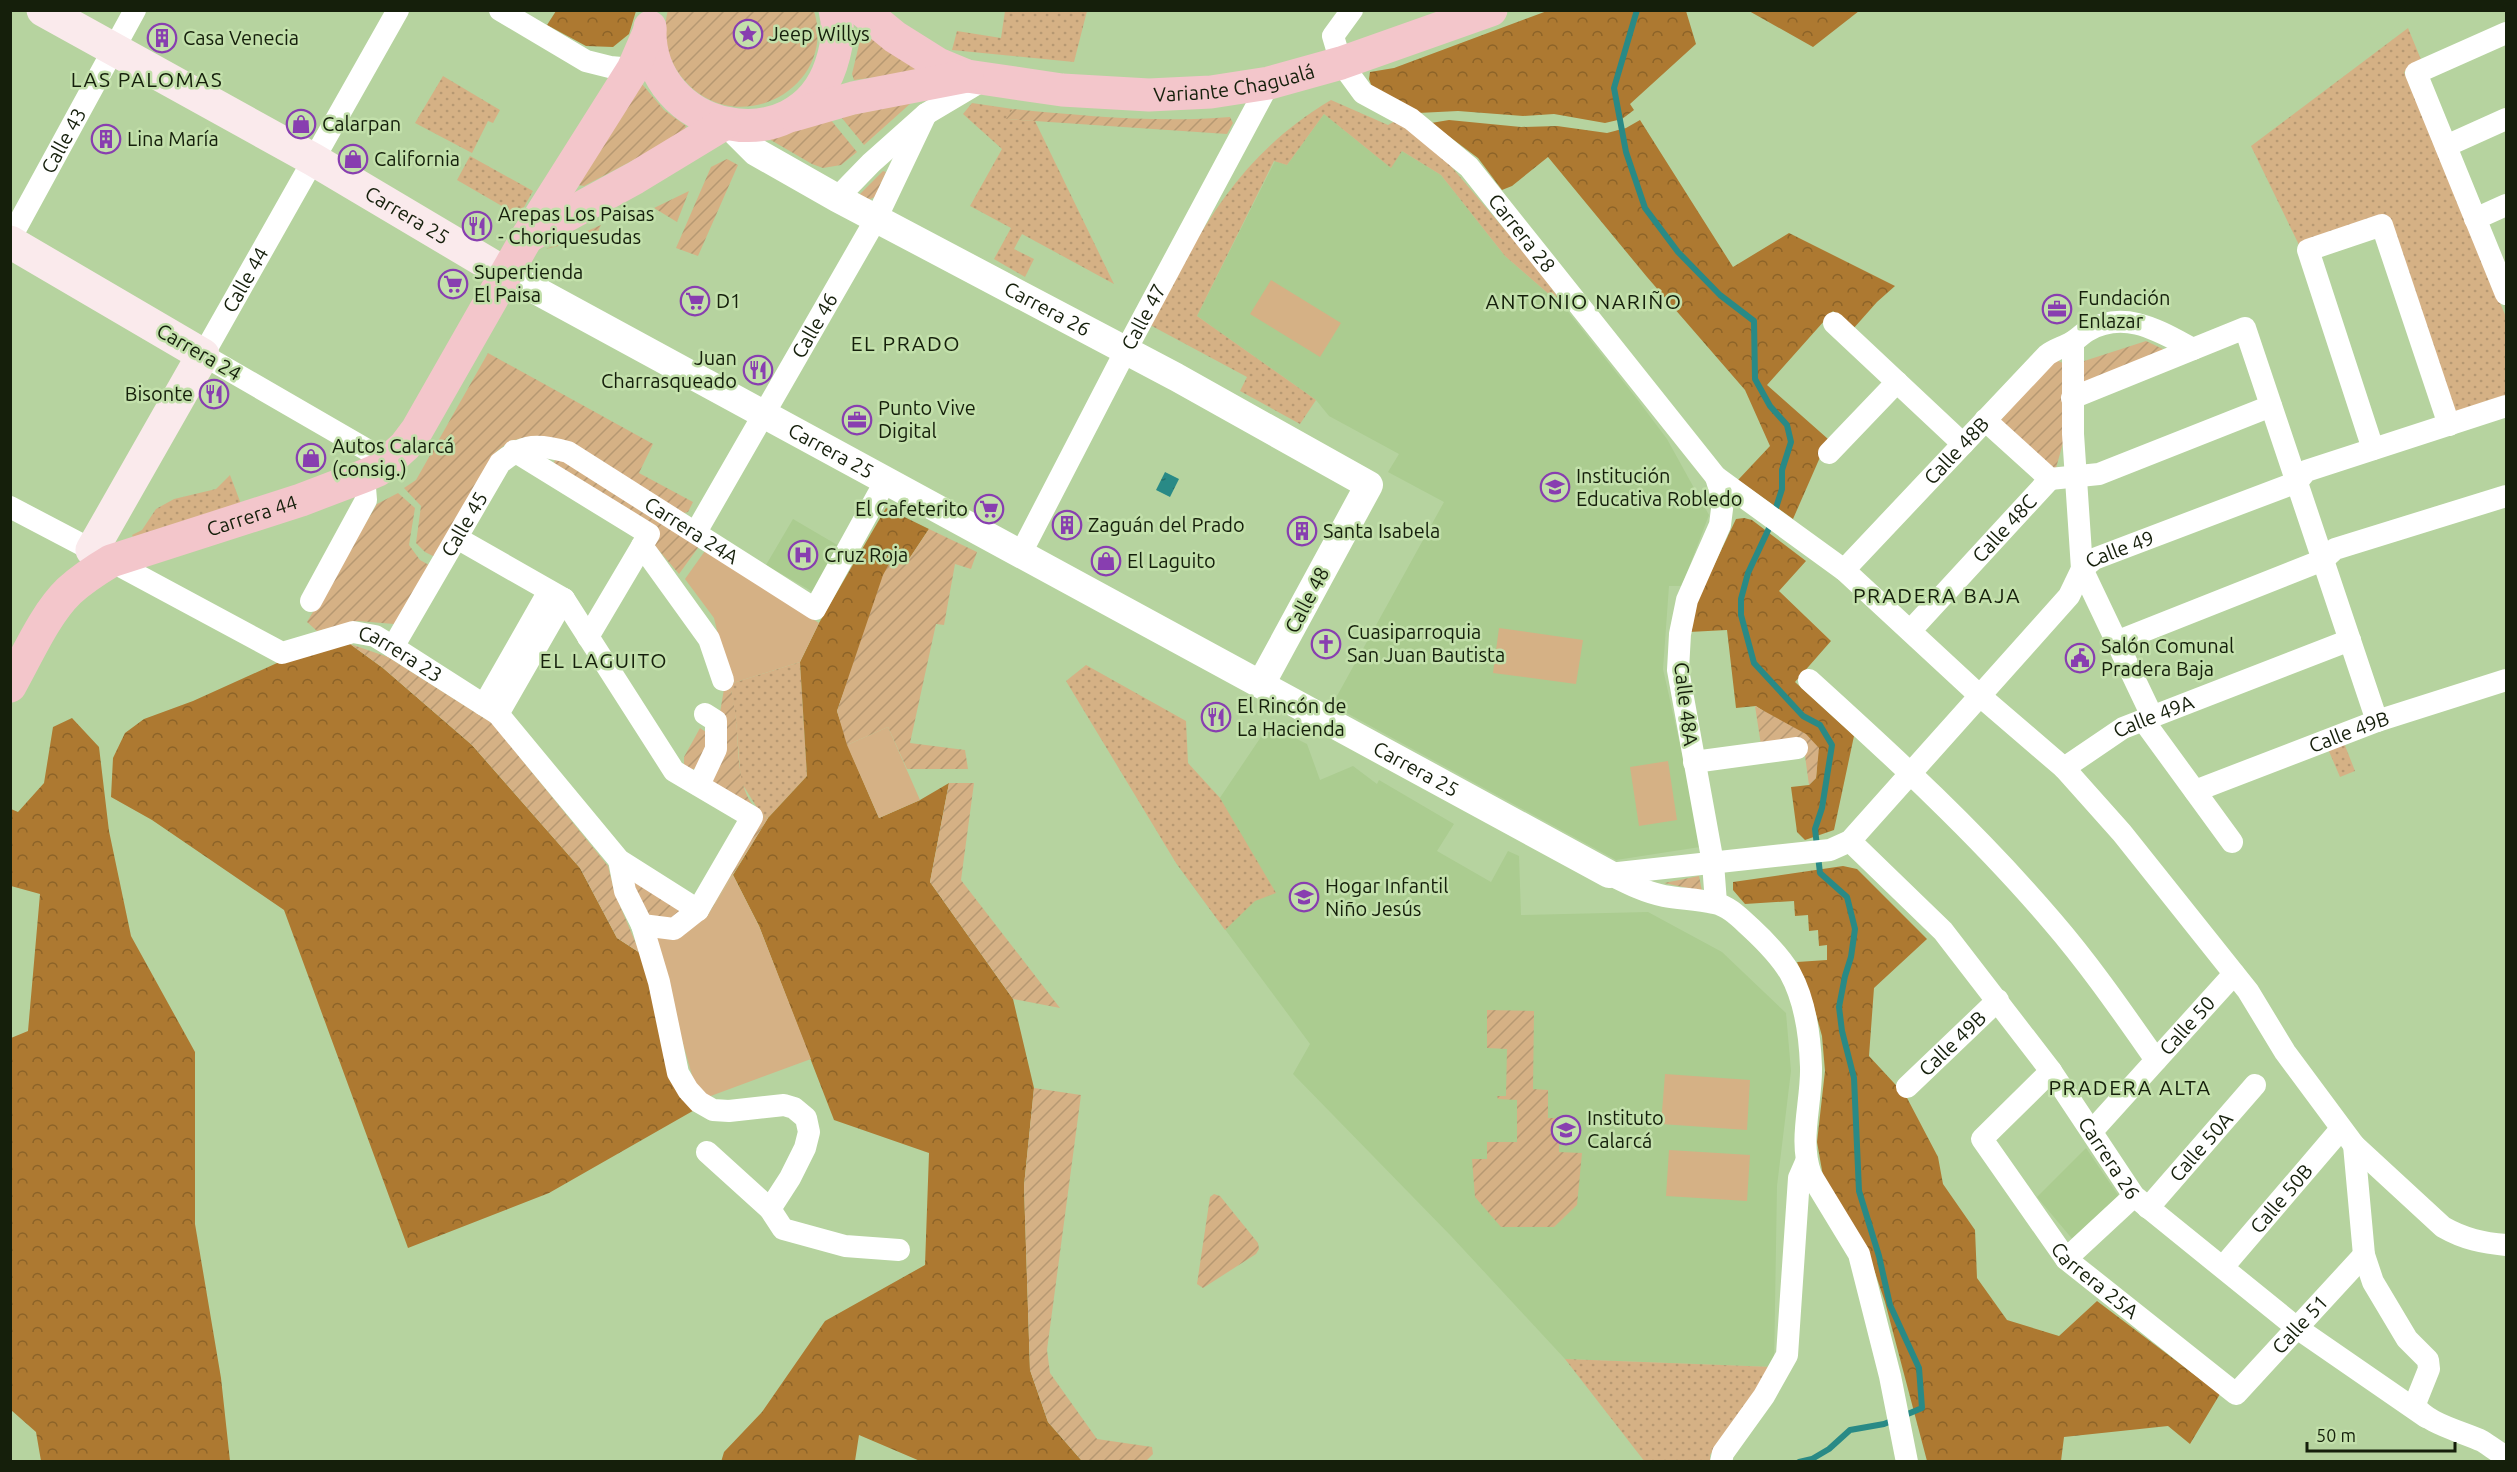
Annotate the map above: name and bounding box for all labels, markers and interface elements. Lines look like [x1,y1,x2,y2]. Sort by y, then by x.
place icon: Jeep Willys [732,18,764,50]
building icon: Casa Venecia [146,22,178,54]
place label: Jeep Willys [769,22,870,45]
place label: Casa Venecia [183,26,299,49]
street label: Variante Chagualá [1153,59,1317,106]
district label: LAS PALOMAS [71,67,223,91]
street label: Calle 43 [36,104,90,177]
shop icon: Calarpan [285,108,317,140]
place label: Calarpan [322,112,401,135]
building icon: Lina María [90,123,122,155]
place label: Lina María [127,127,219,150]
shop icon: California [337,143,369,175]
place label: California [374,147,460,170]
street label: Carrera 25 [361,181,454,249]
street label: Carrera 28 [1484,189,1560,277]
place label: Arepas Los Paisas - Choriquesudas [498,202,655,248]
restaurant icon: Arepas Los Paisas - Choriquesudas [461,210,493,242]
street label: Calle 44 [217,243,273,316]
place label: Supertienda El Paisa [474,260,583,306]
supermarket icon: Supertienda El Paisa [437,268,469,300]
street label: Carrera 26 [1001,276,1094,341]
street label: Calle 47 [1116,280,1170,354]
supermarket icon: D1 [679,285,711,317]
place label: Fundación Enlazar [2078,286,2170,332]
place label: D1 [716,289,741,312]
street label: Calle 46 [786,289,842,362]
district label: ANTONIO NARIÑO [1485,289,1683,313]
office icon: Fundación Enlazar [2041,293,2073,325]
street label: Carrera 24 [153,318,246,385]
district label: EL PRADO [851,331,961,355]
place label: Juan Charrasqueado [601,346,737,392]
restaurant icon: Juan Charrasqueado [742,354,774,386]
restaurant icon: Bisonte [198,378,230,410]
place label: Bisonte [125,382,193,405]
place label: Punto Vive Digital [878,396,976,442]
office icon: Punto Vive Digital [841,404,873,436]
street label: Calle 48B [1919,412,1993,489]
street label: Carrera 25 [785,418,878,483]
place label: Autos Calarcá (consig.) [332,434,454,480]
shop icon: Autos Calarcá (consig.) [295,442,327,474]
place label: Institución Educativa Robledo [1576,464,1742,510]
school or university icon: Institución Educativa Robledo [1539,471,1571,503]
street label: Calle 45 [436,487,492,561]
street label: Carrera 44 [204,490,300,541]
street label: Calle 48C [1967,490,2041,567]
street label: Carrera 24A [641,492,743,568]
supermarket icon: El Cafeterito [973,493,1005,525]
place label: El Cafeterito [855,497,968,520]
building icon: Zaguán del Prado [1051,509,1083,541]
place label: Zaguán del Prado [1088,513,1245,536]
building icon: Santa Isabela [1286,515,1318,547]
place label: Santa Isabela [1323,519,1440,542]
street label: Calle 49 [2080,525,2157,573]
hospital icon: Cruz Roja [787,539,819,571]
place label: Cruz Roja [824,543,908,566]
shop icon: El Laguito [1090,545,1122,577]
place label: El Laguito [1127,549,1216,572]
street label: Calle 48 [1280,563,1333,637]
district label: PRADERA BAJA [1853,583,2021,607]
place label: Cuasiparroquia San Juan Bautista [1347,620,1505,666]
street label: Carrera 23 [357,621,447,687]
church icon: Cuasiparroquia San Juan Bautista [1310,628,1342,660]
place label: Salón Comunal Pradera Baja [2101,634,2234,680]
public building icon: Salón Comunal Pradera Baja [2064,642,2096,674]
district label: EL LAGUITO [540,648,668,672]
street label: Calle 48A [1670,661,1703,747]
street label: Calle 49A [2108,690,2197,742]
place label: El Rincón de La Hacienda [1237,694,1346,740]
restaurant icon: El Rincón de La Hacienda [1200,701,1232,733]
street label: Calle 49B [2306,706,2392,757]
street label: Carrera 25 [1370,736,1463,801]
place label: Hogar Infantil Niño Jesús [1325,874,1448,920]
school or university icon: Hogar Infantil Niño Jesús [1288,881,1320,913]
street label: Calle 50 [2154,991,2219,1059]
street label: Calle 49B [1914,1006,1990,1080]
district label: PRADERA ALTA [2048,1075,2212,1099]
place label: Instituto Calarcá [1587,1106,1664,1152]
street label: Calle 50A [2164,1107,2237,1186]
street label: Carrera 26 [2074,1113,2145,1203]
school or university icon: Instituto Calarcá [1550,1114,1582,1146]
street label: Calle 50B [2245,1159,2317,1238]
street label: Carrera 25A [2047,1238,2143,1323]
street label: Calle 51 [2267,1290,2332,1358]
scale bar [2307,1415,2456,1453]
text: 50 m [2316,1425,2356,1445]

